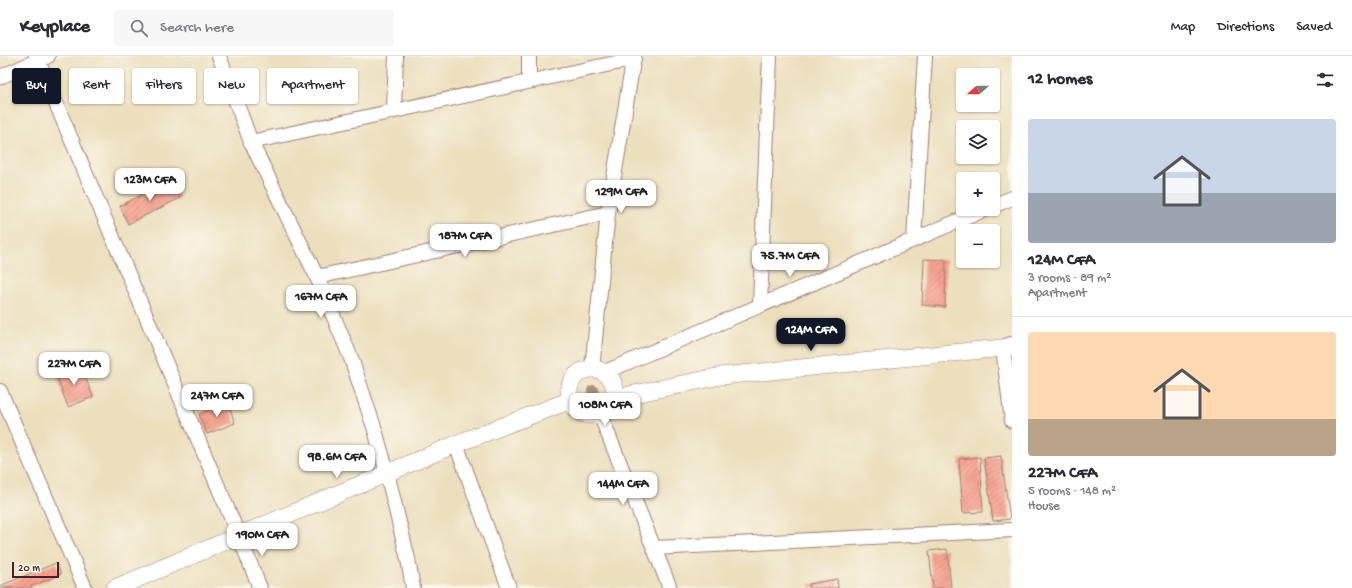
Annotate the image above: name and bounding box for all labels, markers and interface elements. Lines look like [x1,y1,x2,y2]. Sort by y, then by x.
search box [114,10,394,46]
text: Keyplace [20,16,90,39]
icon: search [128,17,150,39]
text: Search here [160,19,234,37]
text: Map [1171,19,1195,36]
text: Directions [1217,19,1274,36]
text: Saved [1296,19,1332,36]
chip: Buy [12,68,61,104]
chip: Rent [69,68,124,104]
chip: Filters [132,68,196,104]
chip: New [204,68,259,104]
chip: Apartment [267,68,358,104]
north arrow [956,68,1000,112]
map controls [956,68,1000,268]
icon: filters [1314,69,1336,91]
text: 12 homes [1028,70,1092,90]
button: layers [956,120,1000,164]
icon: home [1146,145,1218,217]
pin: 123M CFA [109,168,191,202]
button: + [956,172,1000,216]
text: 123M CFA [124,173,176,188]
pin: 129M CFA [580,180,662,214]
text: 129M CFA [595,185,647,200]
pin: 187M CFA [424,224,506,258]
button: − [956,224,1000,268]
text: 187M CFA [439,229,491,244]
pin: 75.7M CFA [744,244,836,278]
text: 75.7M CFA [761,249,819,264]
text: 124M CFA [1028,251,1095,271]
text: 3 rooms · 89 m² [1028,271,1111,286]
pin: 167M CFA [280,285,362,319]
text: Apartment [1028,286,1087,301]
text: 167M CFA [295,290,347,305]
pin: 124M CFA [770,318,852,352]
text: 124M CFA [785,323,837,338]
pin: 227M CFA [33,352,115,386]
text: 227M CFA [48,357,100,372]
icon: home [1146,358,1218,430]
pin: 247M CFA [176,384,258,418]
text: 247M CFA [191,389,243,404]
pin: 108M CFA [564,393,646,427]
text: 108M CFA [578,398,632,413]
pin: 98.6M CFA [291,445,383,479]
text: 98.6M CFA [308,450,366,465]
text: 227M CFA [1028,464,1097,484]
pin: 144M CFA [582,472,664,506]
text: 144M CFA [597,477,649,492]
text: 5 rooms · 148 m² [1028,484,1116,499]
text: House [1028,499,1060,514]
pin: 190M CFA [221,523,303,557]
text: 190M CFA [236,528,288,543]
scale bar [12,560,59,579]
text: 20 m [18,563,40,575]

